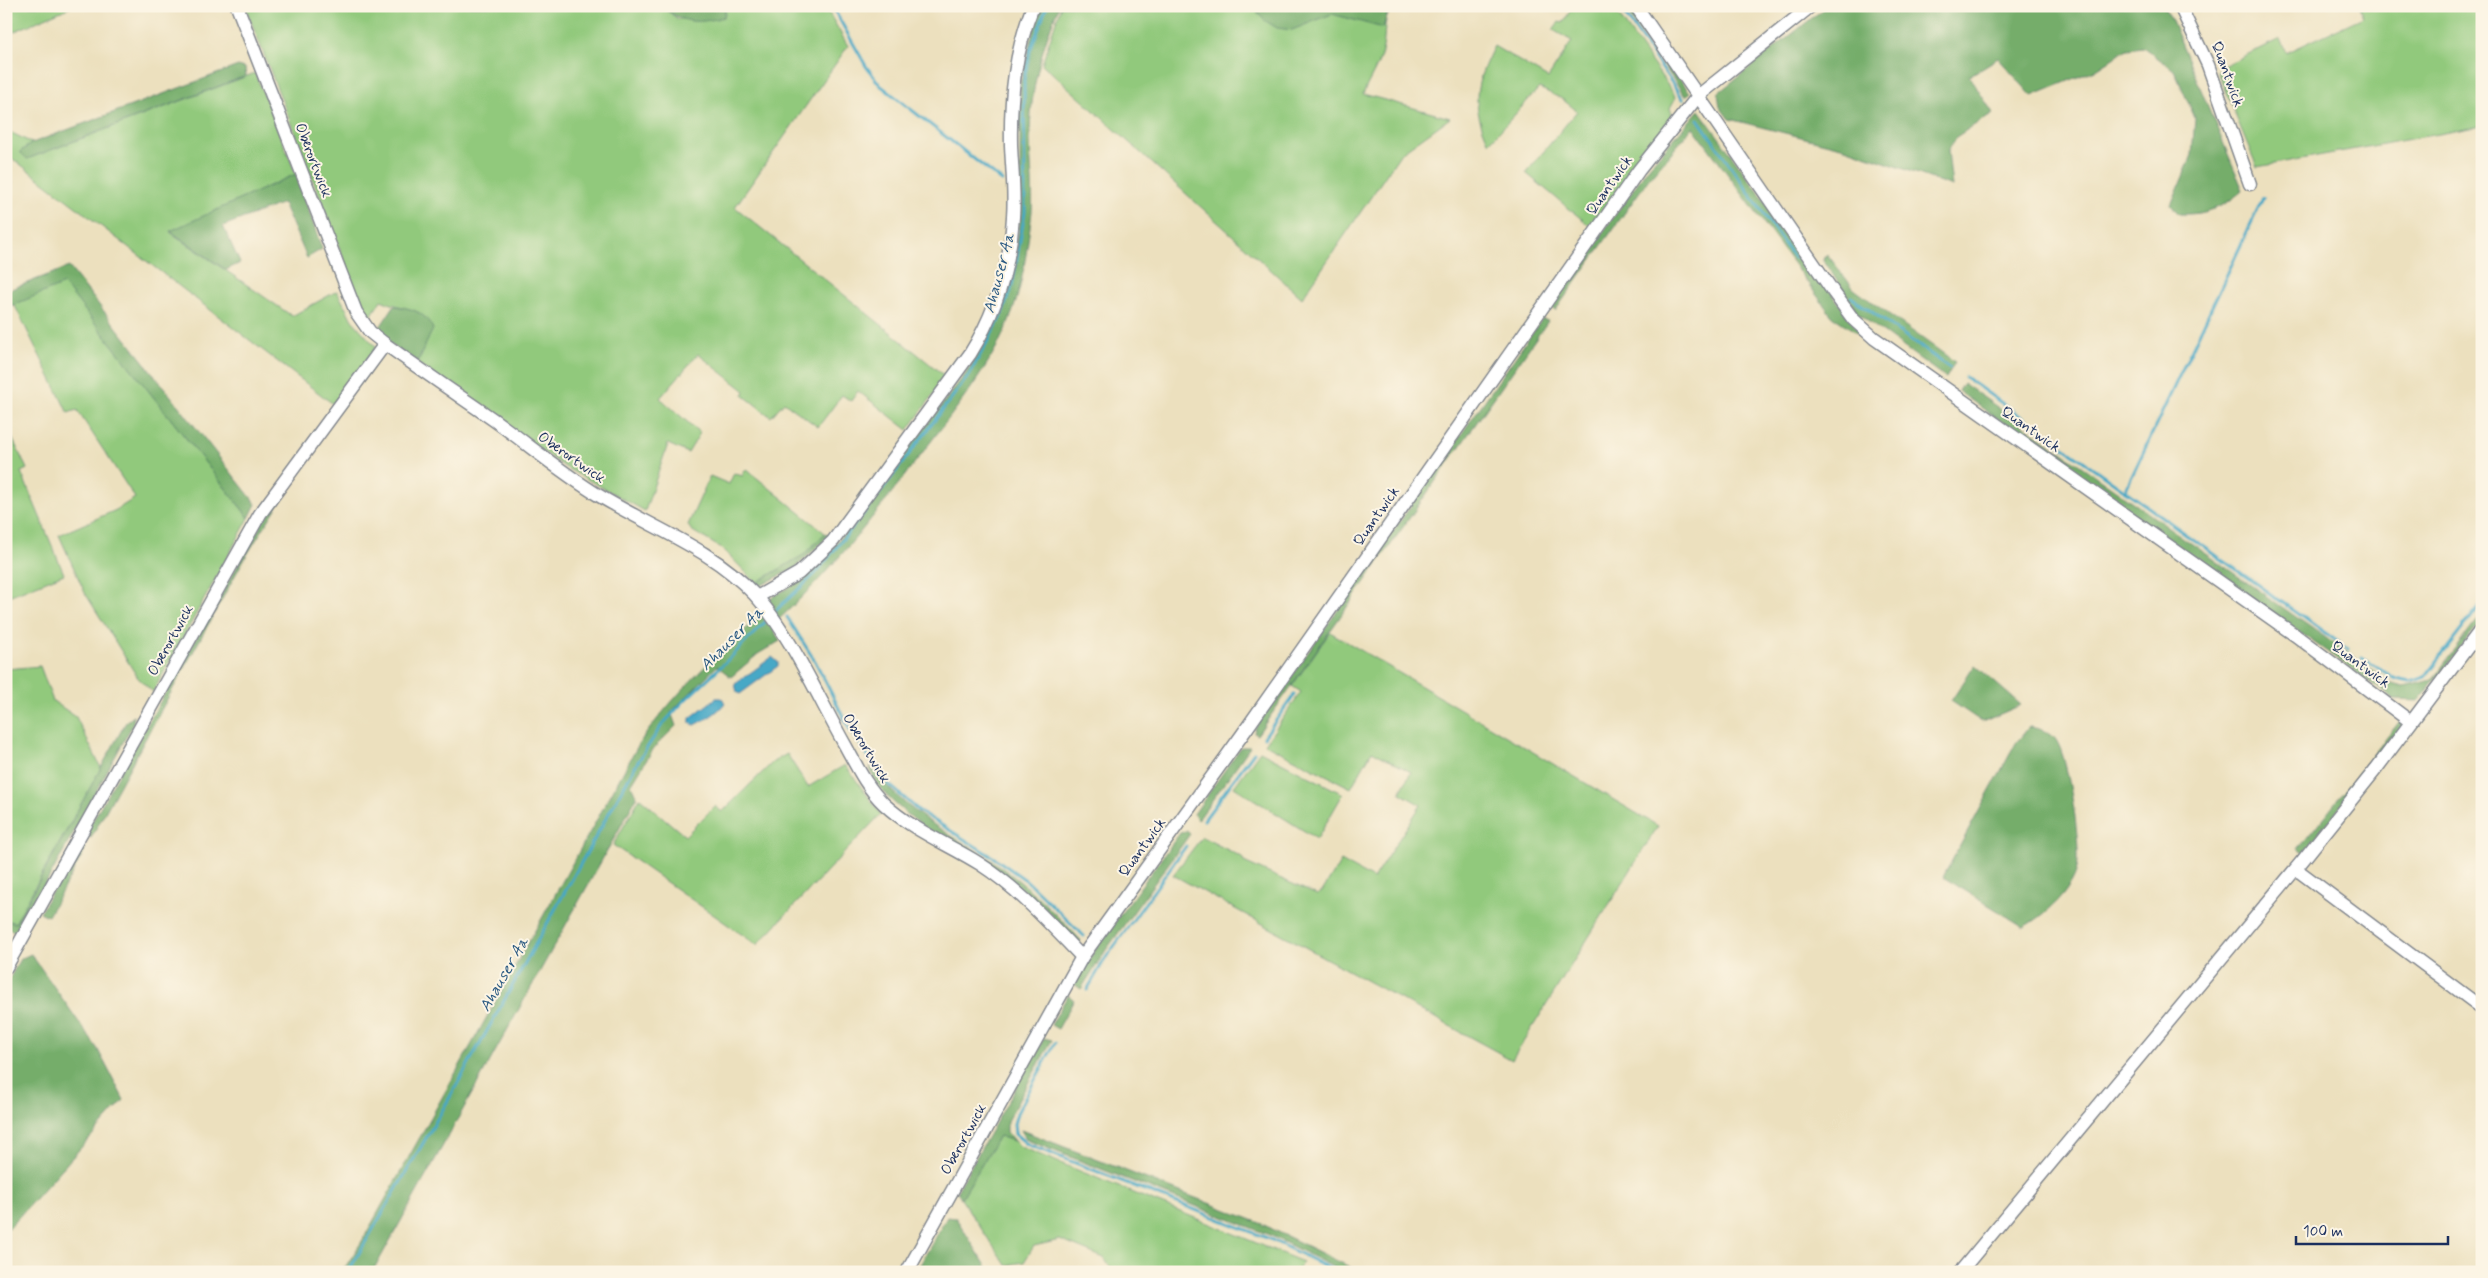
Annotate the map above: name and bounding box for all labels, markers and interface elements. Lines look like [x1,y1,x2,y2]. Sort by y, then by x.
street label: Quantwick [2206,39,2248,110]
street label: Oberortwick [290,120,337,201]
street label: Quantwick [1582,152,1638,219]
water label: Ahauser Aa [979,230,1021,316]
street label: Quantwick [1997,402,2064,458]
street label: Oberortwick [534,427,610,489]
street label: Quantwick [1349,483,1405,550]
street label: Oberortwick [143,601,199,680]
water label: Ahauser Aa [696,602,769,675]
street label: Quantwick [2327,637,2394,693]
street label: Oberortwick [837,710,895,788]
street label: Quantwick [1115,814,1171,881]
water label: Ahauser Aa [475,933,535,1015]
street label: Oberortwick [936,1100,992,1179]
scale bar [2296,1213,2448,1245]
text: 100 m [2303,1222,2343,1242]

